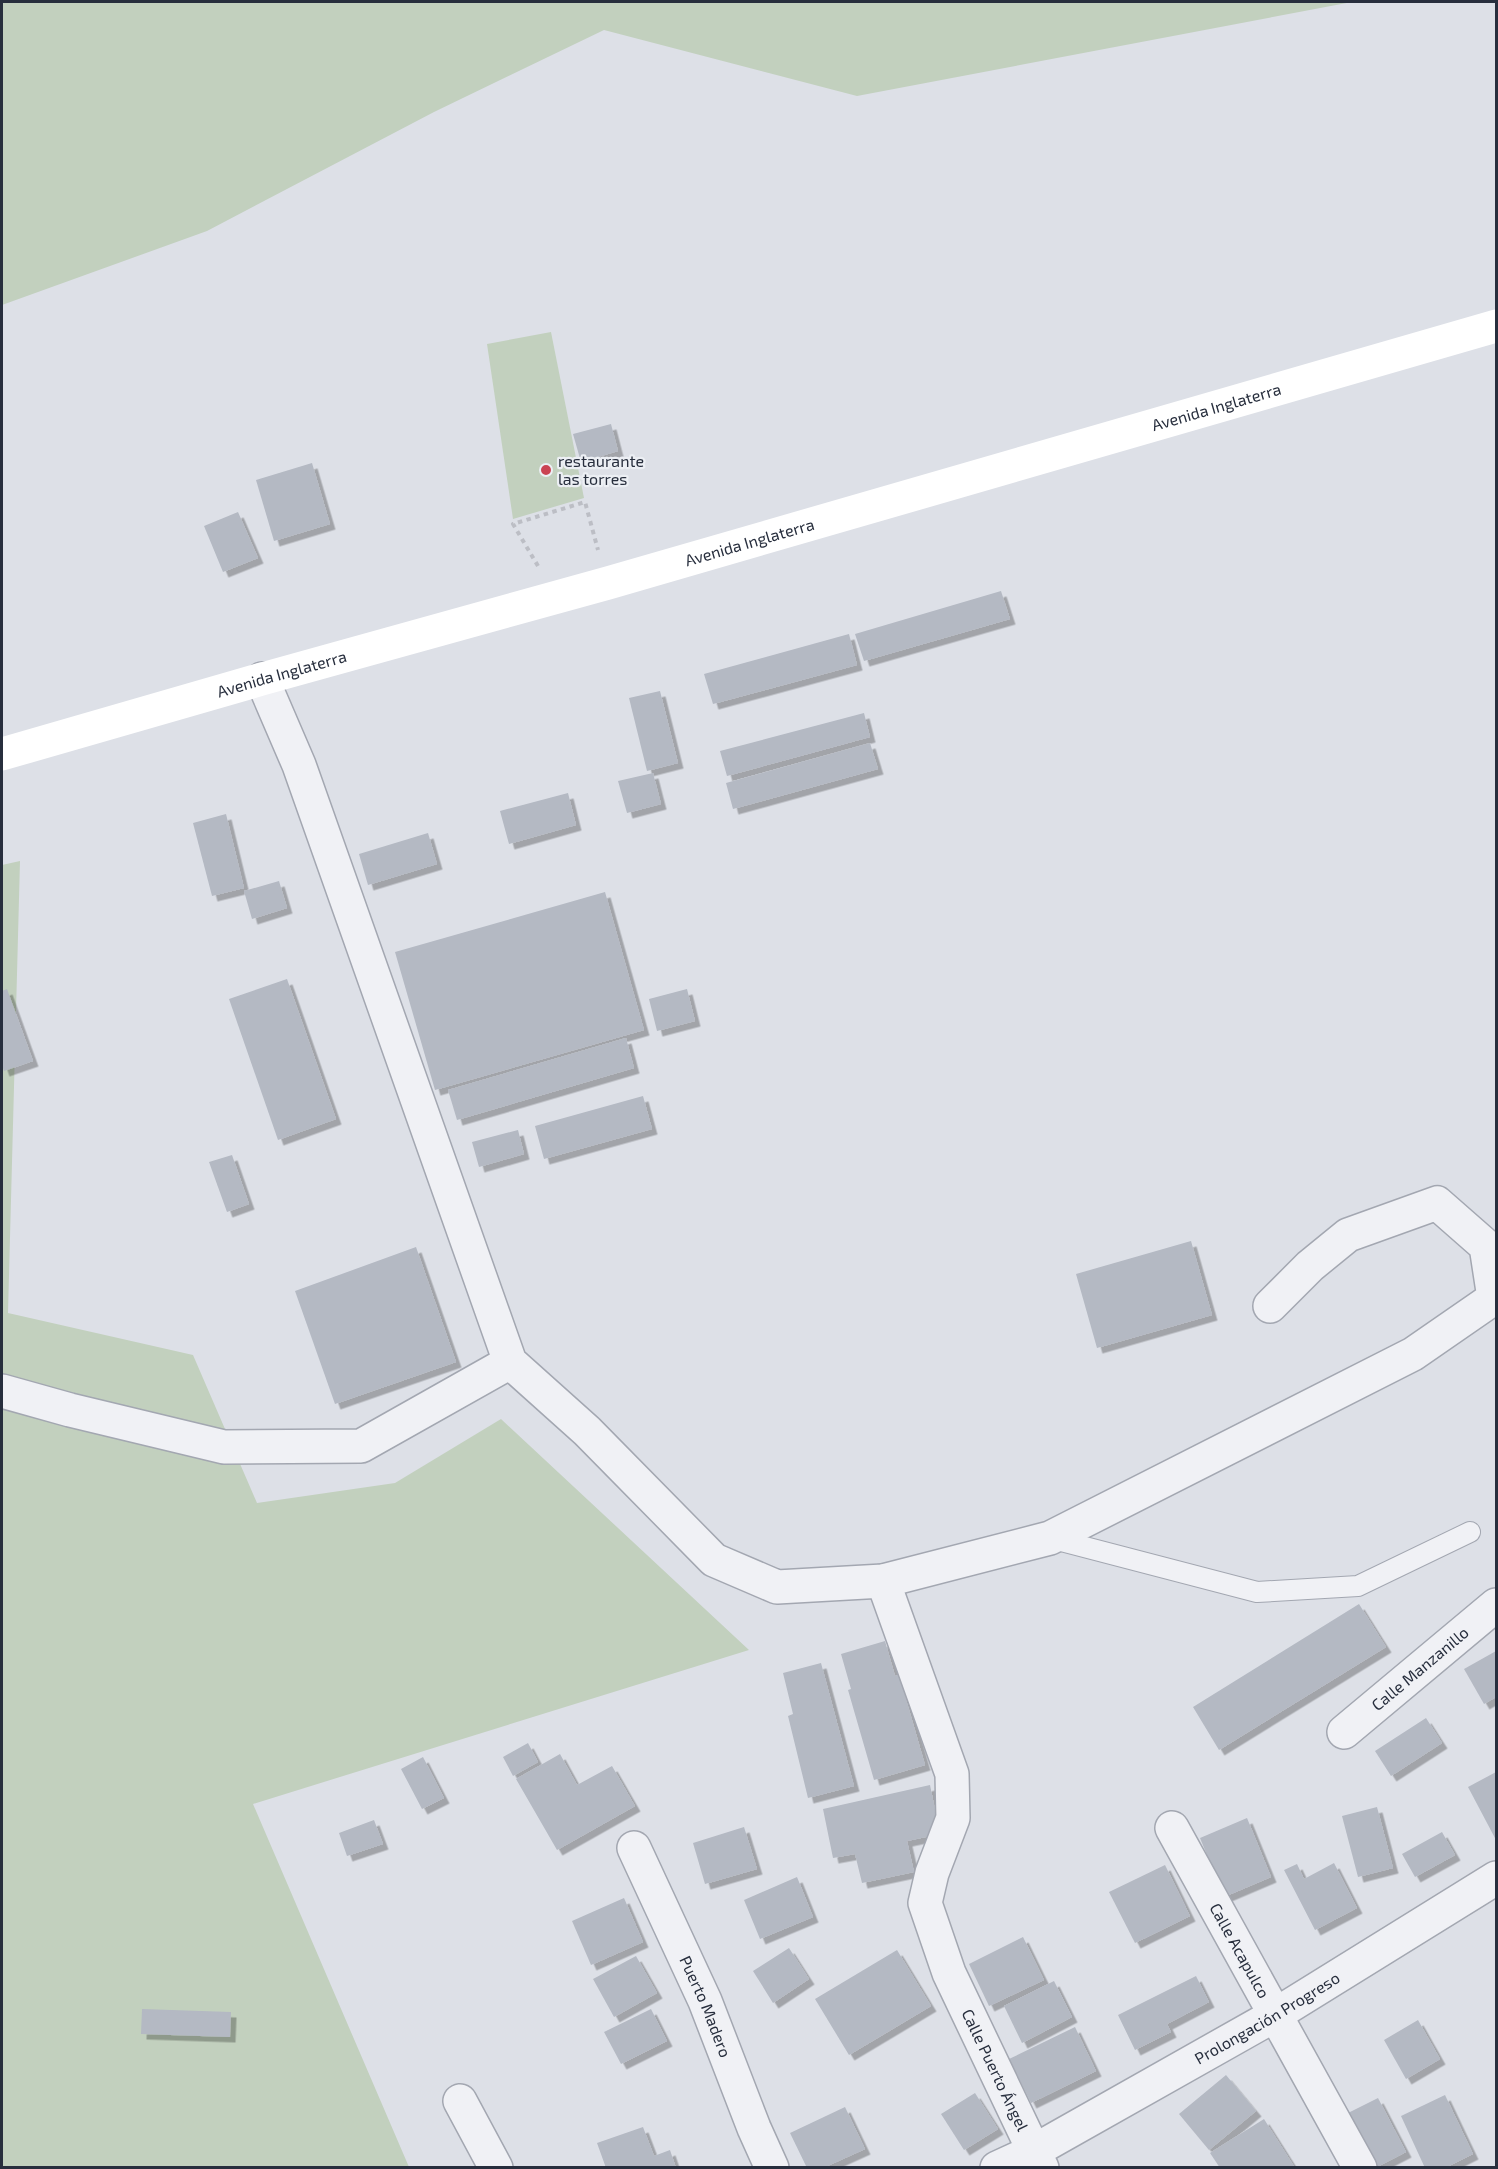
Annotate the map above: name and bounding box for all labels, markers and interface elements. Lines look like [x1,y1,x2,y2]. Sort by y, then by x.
street label: Avenida Inglaterra [1149,379,1283,434]
place label: restaurante las torres [558,451,644,488]
marker: restaurante las torres [539,463,553,477]
street label: Avenida Inglaterra [682,514,816,569]
street label: Avenida Inglaterra [215,646,349,701]
street label: Calle Manzanillo [1367,1622,1472,1714]
street label: Calle Acapulco [1206,1899,1274,2001]
street label: Puerto Madero [676,1953,736,2060]
street label: Prolongación Progreso [1191,1967,1343,2068]
street label: Calle Puerto Ángel [958,2006,1033,2134]

